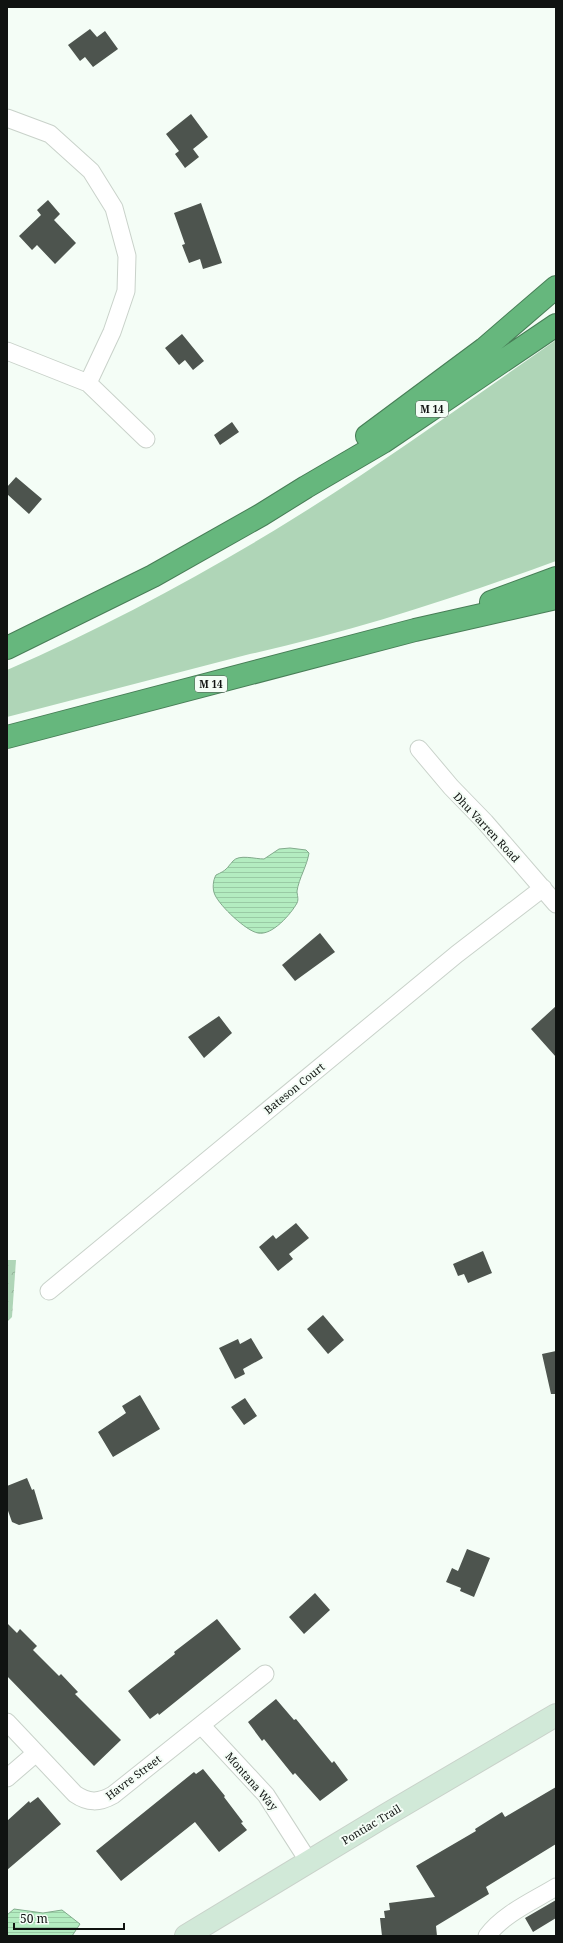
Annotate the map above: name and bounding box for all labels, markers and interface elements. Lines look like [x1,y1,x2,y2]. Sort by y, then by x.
road number: M 14 [416,401,448,417]
road number: M 14 [195,676,227,692]
street label: Dhu Varren Road [451,789,524,865]
street label: Bateson Court [261,1059,327,1117]
street label: Montana Way [222,1749,282,1814]
street label: Havre Street [102,1751,164,1803]
street label: Pontiac Trail [339,1800,404,1848]
scale bar [14,1905,124,1931]
text: 50 m [20,1910,48,1927]

